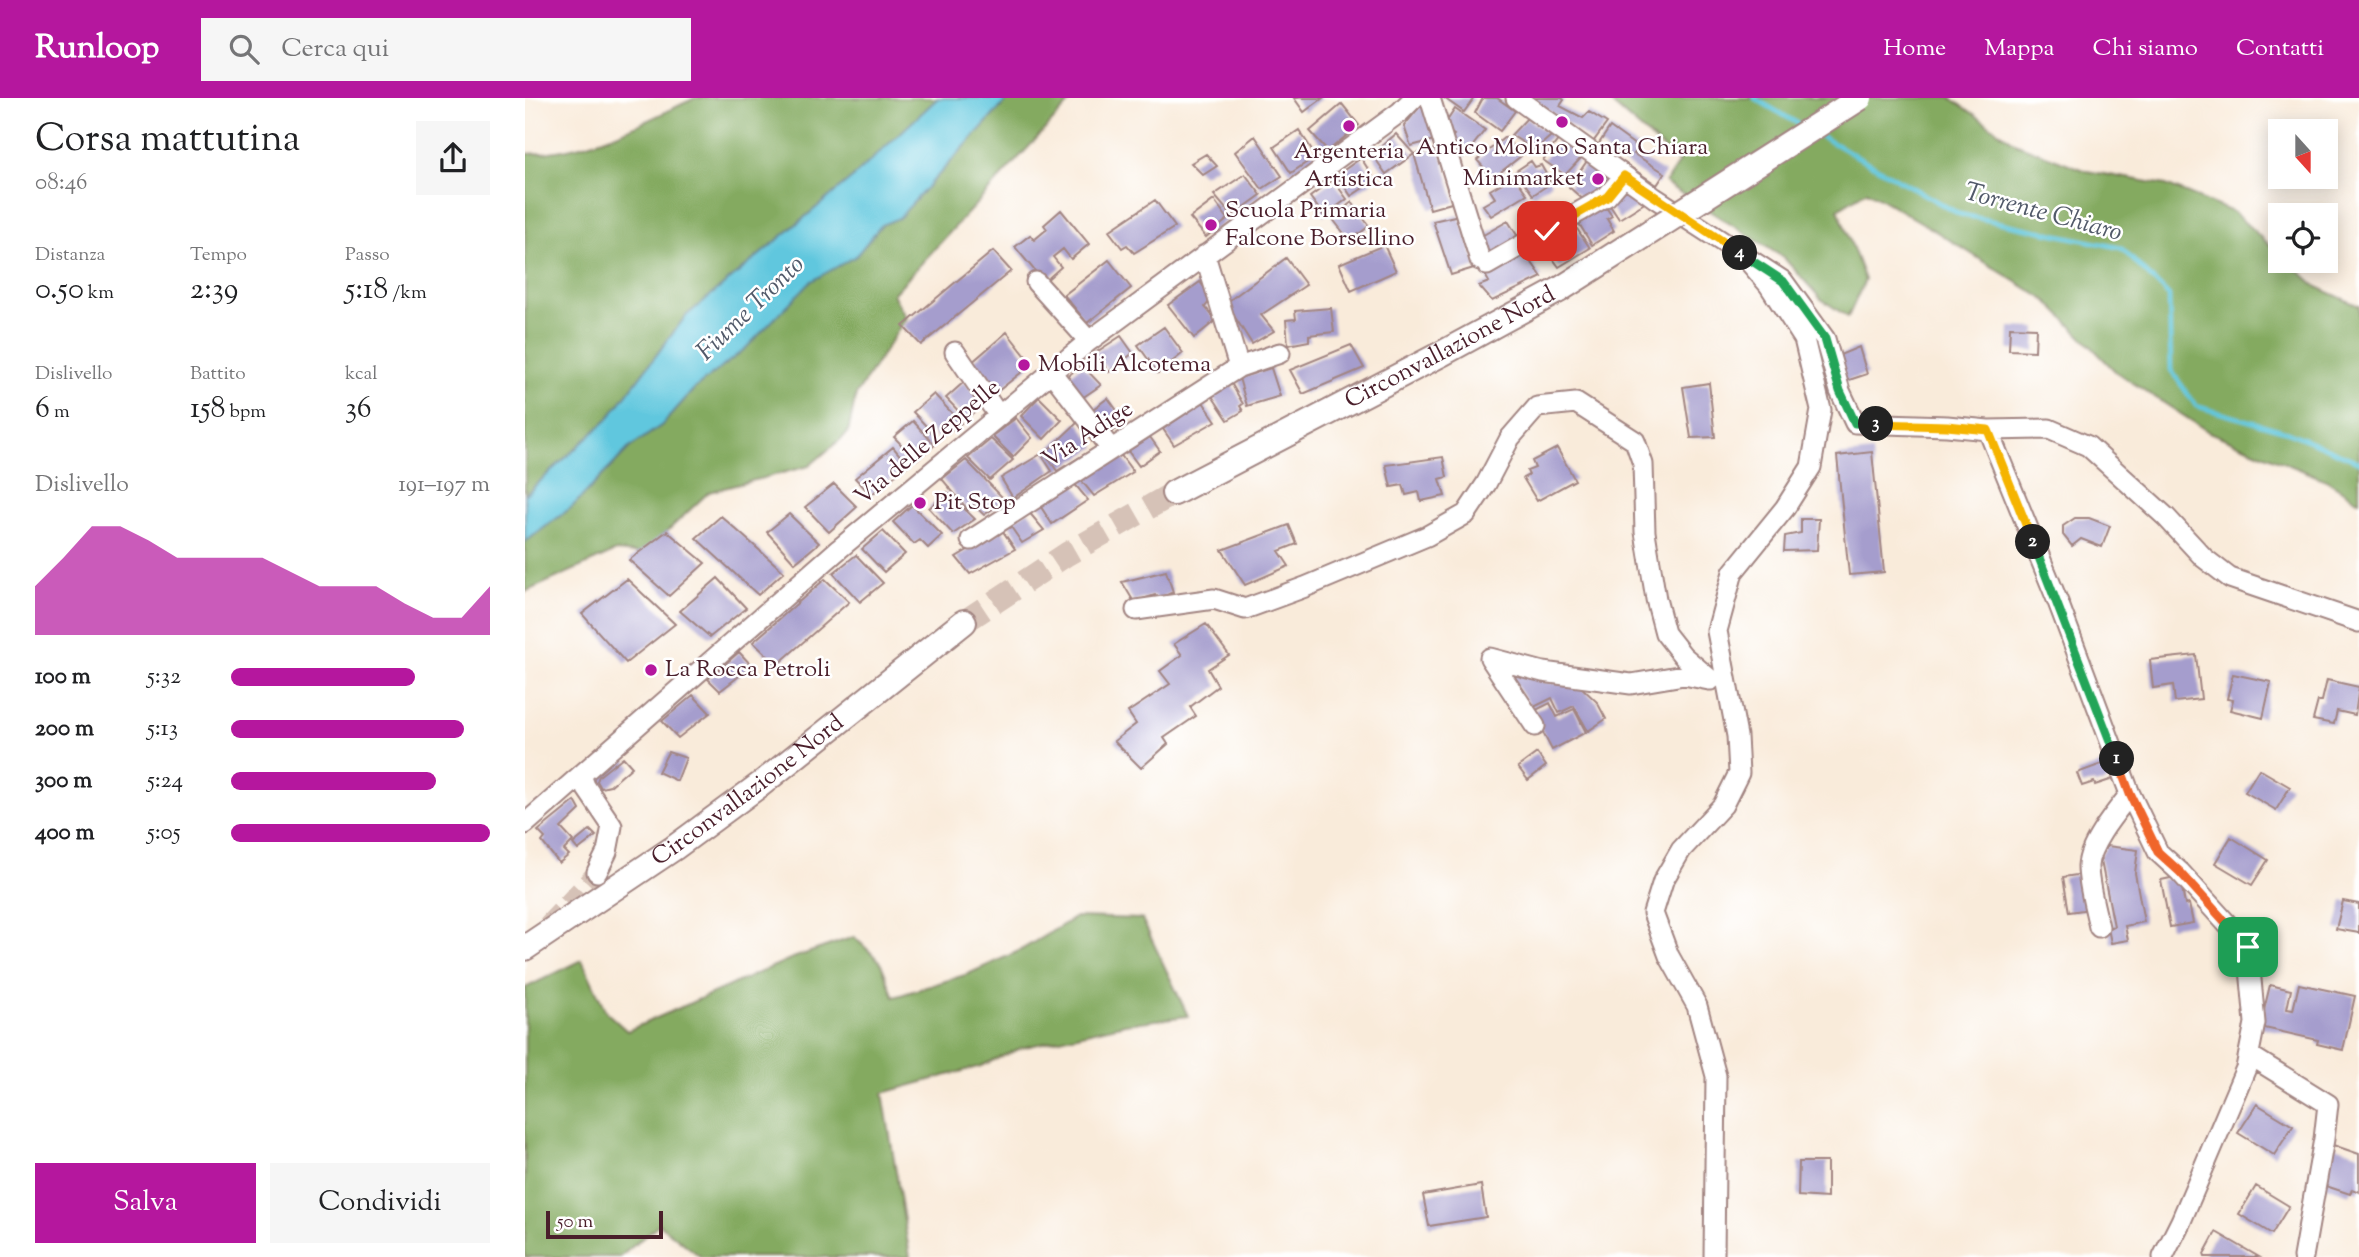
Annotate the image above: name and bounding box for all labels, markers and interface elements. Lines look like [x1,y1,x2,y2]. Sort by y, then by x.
search box [201,18,691,81]
text: Runloop [35,25,159,73]
icon: search [225,30,263,68]
text: Cerca qui [281,31,389,68]
text: Home [1883,32,1946,66]
text: Mappa [1984,32,2055,66]
text: Chi siamo [2093,32,2198,66]
text: Contatti [2236,32,2324,66]
text: Corsa mattutina [35,114,300,168]
marker: Antico Molino Santa Chiara [1554,114,1570,130]
marker: Argenteria Artistica [1341,118,1357,134]
north arrow [2268,119,2338,189]
map controls [2268,119,2338,273]
button: share [416,121,490,195]
place label: Antico Molino Santa Chiara [1416,131,1708,165]
place label: Argenteria Artistica [1294,135,1405,197]
place label: Minimarket [1463,162,1584,196]
text: 08:46 [35,167,87,200]
marker: Minimarket [1590,171,1606,187]
water label: Torrente Chiaro [1960,174,2126,252]
place label: Scuola Primaria Falcone Borsellino [1225,194,1415,256]
pin [1517,201,1577,261]
button: locate [2268,203,2338,273]
icon: check [1528,212,1566,250]
marker: Scuola Primaria Falcone Borsellino [1203,217,1219,233]
pin: 4 [1723,236,1757,270]
text: 4 [1735,239,1744,266]
text: Distanza [35,242,105,269]
text: Tempo [190,242,247,269]
text: Passo [345,242,390,269]
water label: Fiume Tronto [689,248,813,370]
text: 0.50 [35,269,84,312]
text: 2:39 [190,269,238,312]
text: 5:18 [345,269,388,312]
street label: Circonvallazione Nord [1339,278,1562,418]
text: km [84,280,114,307]
text: /km [388,280,427,307]
place label: Mobili Alcotema [1038,348,1211,382]
marker: Mobili Alcotema [1016,357,1032,373]
text: Dislivello [35,361,112,388]
text: Battito [190,361,246,388]
text: kcal [345,361,378,388]
street label: Via delle Zeppelle [848,372,1008,514]
text: 6 [35,388,50,431]
text: 158 [190,388,225,431]
text: 36 [345,388,372,431]
street label: Via Adige [1036,393,1140,477]
text: m [50,399,70,426]
text: bpm [225,399,266,426]
pin: 3 [1859,406,1893,442]
text: 3 [1872,410,1879,437]
text: Dislivello [35,469,129,502]
text: 191–197 m [398,469,490,502]
place label: Pit Stop [934,486,1016,520]
marker: Pit Stop [912,495,928,511]
pin: 2 [2015,524,2051,560]
text: 2 [2028,528,2037,555]
place label: La Rocca Petroli [665,653,831,687]
text: 100 m [35,661,91,694]
text: 5:32 [147,661,181,694]
marker: La Rocca Petroli [643,662,659,678]
street label: Circonvallazione Nord [645,706,852,875]
text: 200 m [35,713,94,746]
text: 5:13 [147,713,178,746]
pin: 1 [2099,742,2135,776]
text: 1 [2113,745,2120,772]
text: 300 m [35,765,92,798]
text: 5:24 [147,765,183,798]
text: 400 m [35,817,95,850]
text: 5:05 [147,817,181,850]
pin [2218,917,2278,977]
icon: arrive [2229,928,2267,966]
button: Salva [35,1163,256,1243]
button: Condividi [270,1163,490,1243]
scale bar [546,1208,663,1240]
text: 50 m [557,1209,593,1236]

